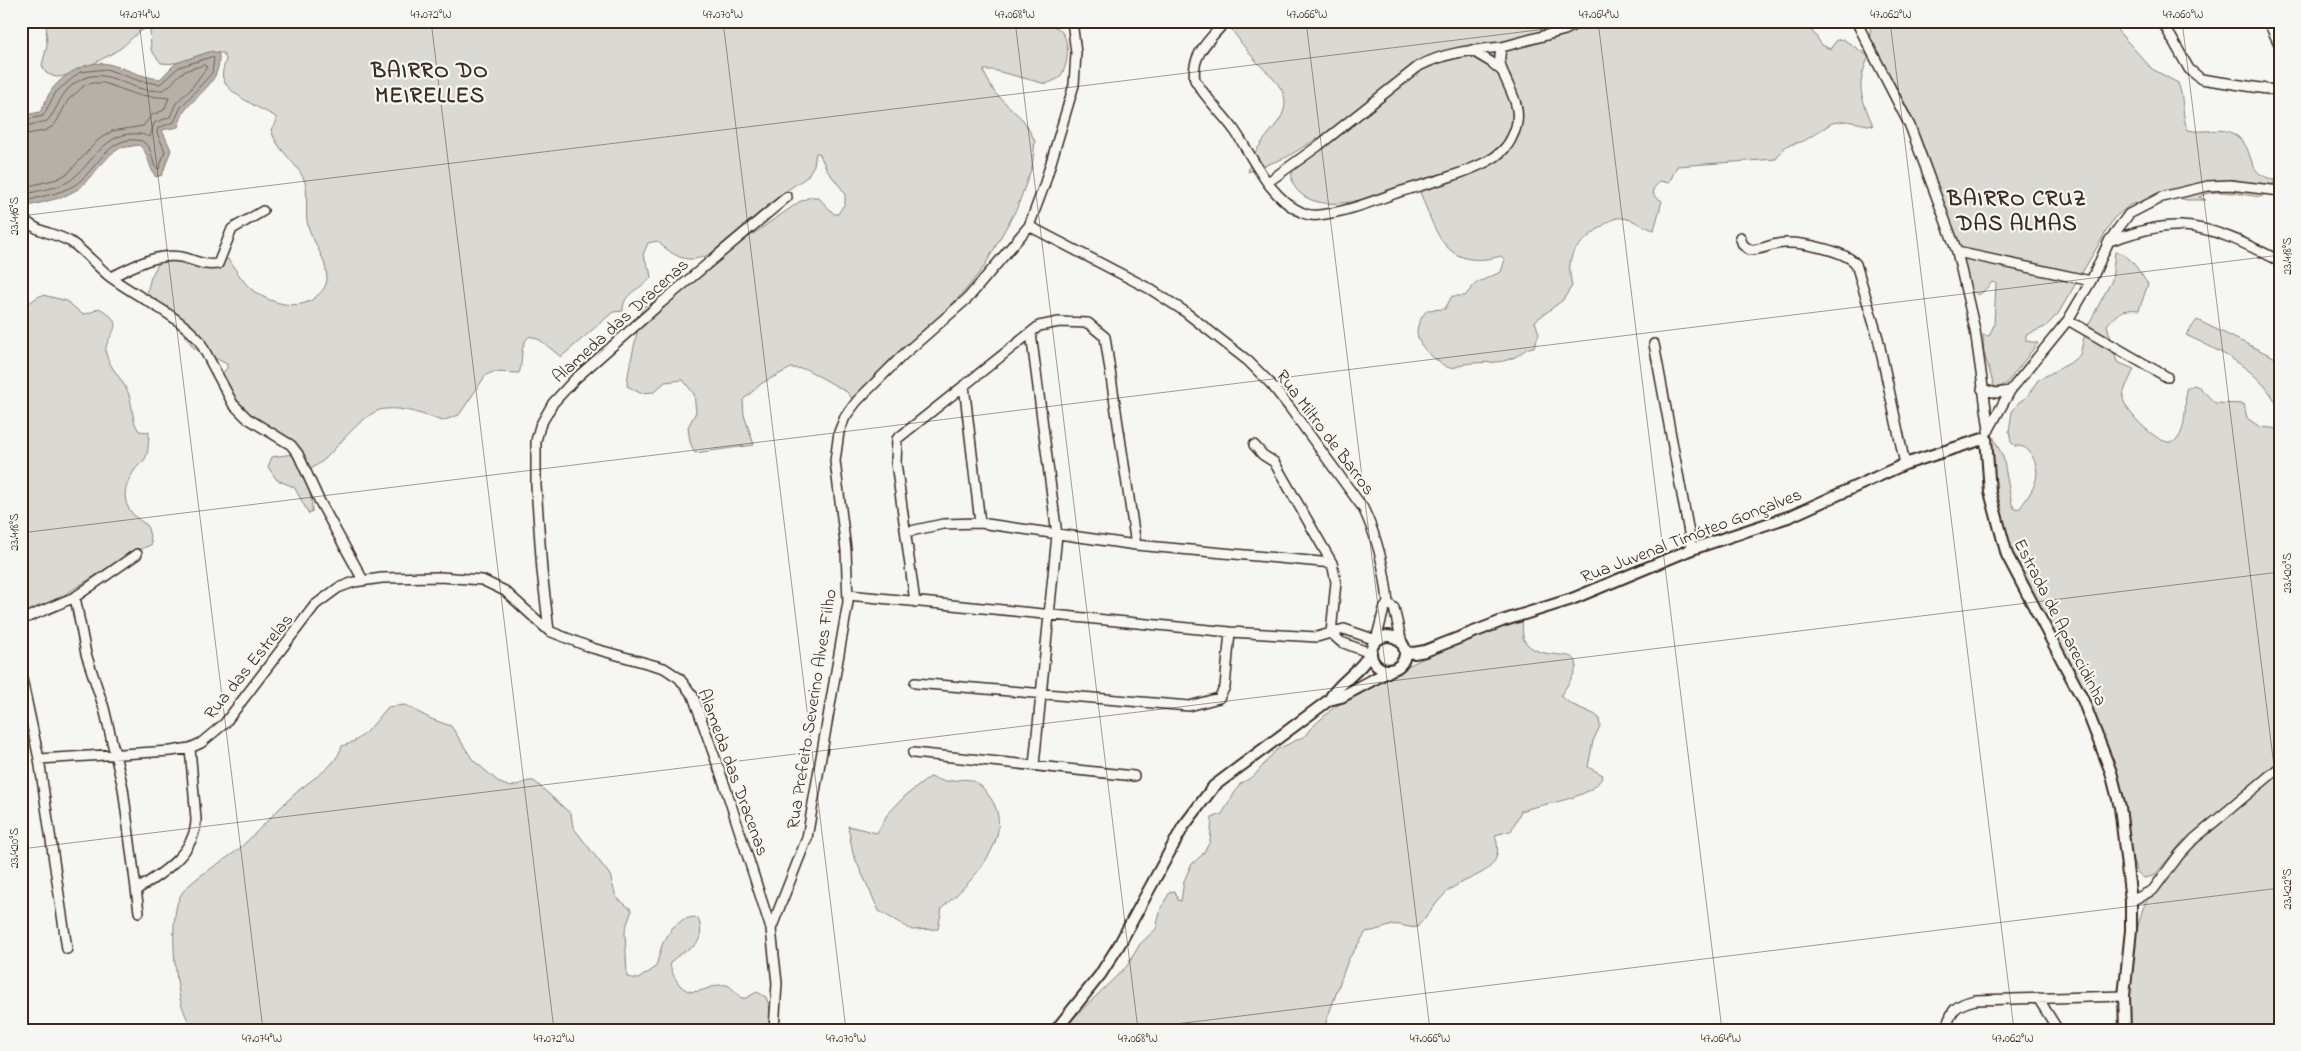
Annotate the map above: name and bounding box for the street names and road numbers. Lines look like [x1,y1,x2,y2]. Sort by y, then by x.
street label: Alameda das Dracenas [547,253,695,390]
street label: Rua Miltro de Barros [1268,365,1380,501]
street label: Rua Juvenal Timóteo Gonçalves [1577,483,1806,591]
street label: Estrada de Aparecidinha [2006,535,2113,711]
street label: Rua Prefeito Severino Alves Filho [781,587,845,831]
street label: Rua das Estrelas [199,609,300,726]
street label: Alameda das Dracenas [690,686,774,860]

